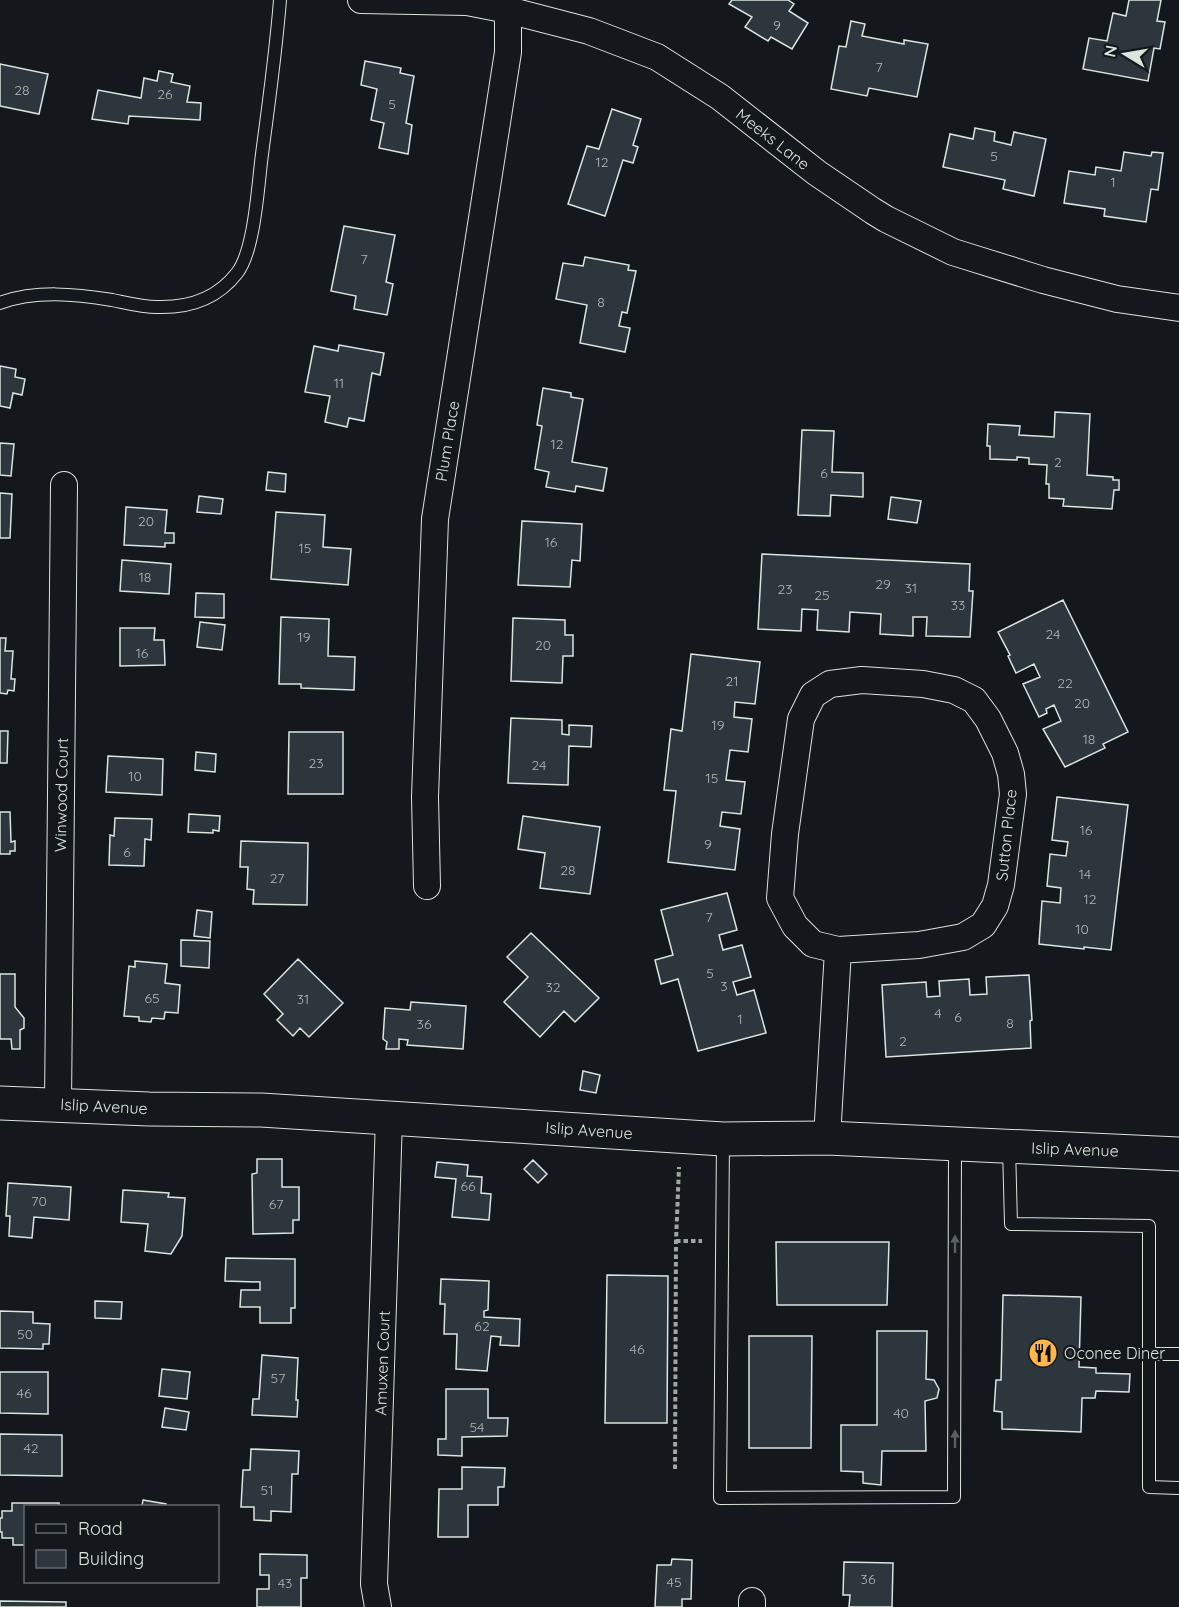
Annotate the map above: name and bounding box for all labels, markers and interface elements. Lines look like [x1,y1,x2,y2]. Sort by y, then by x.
house number: 9 [773,16,781,34]
north arrow [1095,24,1155,84]
text: N [1099,43,1121,59]
house number: 7 [875,58,883,76]
house number: 28 [14,81,30,99]
house number: 26 [157,85,173,103]
house number: 5 [388,95,396,113]
street label: Meeks Lane [732,104,814,174]
house number: 5 [990,147,998,165]
house number: 12 [596,153,609,171]
house number: 1 [1110,173,1116,191]
house number: 7 [360,250,368,268]
house number: 8 [597,293,605,311]
house number: 11 [334,374,344,392]
street label: Plum Place [431,399,463,483]
house number: 12 [551,435,564,453]
house number: 2 [1054,453,1062,471]
house number: 6 [820,464,828,482]
house number: 20 [138,512,154,530]
house number: 16 [545,533,558,551]
house number: 15 [299,539,311,557]
house number: 18 [139,568,151,586]
house number: 29 [875,575,891,593]
house number: 31 [905,579,917,597]
house number: 23 [777,580,793,598]
house number: 25 [814,586,830,604]
house number: 33 [951,596,965,614]
house number: 24 [1046,625,1060,643]
house number: 19 [298,628,311,646]
house number: 20 [535,636,551,654]
house number: 16 [136,644,149,662]
house number: 21 [726,672,738,690]
house number: 22 [1057,674,1073,692]
house number: 20 [1074,694,1090,712]
house number: 19 [712,716,725,734]
house number: 18 [1083,730,1095,748]
street label: Winwood Court [50,738,72,852]
house number: 23 [308,754,324,772]
house number: 24 [532,756,546,774]
house number: 10 [128,767,142,785]
house number: 15 [706,769,718,787]
street label: Sutton Place [991,788,1021,882]
house number: 16 [1080,821,1093,839]
house number: 9 [704,835,712,853]
house number: 6 [123,843,131,861]
house number: 28 [560,861,576,879]
house number: 14 [1079,865,1091,883]
house number: 27 [270,869,284,887]
house number: 12 [1084,890,1097,908]
house number: 7 [705,908,713,926]
house number: 10 [1075,920,1089,938]
house number: 5 [706,964,714,982]
house number: 3 [720,977,728,995]
house number: 32 [545,978,561,996]
house number: 65 [144,989,160,1007]
house number: 31 [297,990,309,1008]
house number: 4 [934,1004,942,1022]
house number: 6 [954,1008,962,1026]
house number: 1 [737,1010,743,1028]
house number: 8 [1006,1014,1014,1032]
house number: 36 [417,1015,432,1033]
house number: 2 [899,1032,907,1050]
street label: Islip Avenue [60,1094,148,1118]
street label: Islip Avenue [545,1117,633,1143]
street label: Islip Avenue [1031,1137,1119,1161]
house number: 66 [460,1177,476,1195]
house number: 70 [31,1192,47,1210]
house number: 67 [269,1195,283,1213]
one-way arrow [950,1234,960,1253]
street label: Amuxen Court [370,1310,394,1416]
house number: 62 [474,1317,490,1335]
house number: 50 [17,1325,33,1343]
restaurant icon: Oconee Diner [1027,1337,1059,1369]
house number: 46 [630,1340,645,1358]
place label: Oconee Diner [1064,1343,1165,1363]
house number: 57 [271,1369,285,1387]
house number: 46 [17,1384,32,1402]
house number: 40 [893,1404,909,1422]
house number: 54 [469,1418,485,1436]
one-way arrow [950,1429,959,1448]
house number: 42 [23,1439,39,1457]
house number: 51 [261,1481,273,1499]
legend [24,1505,219,1583]
text: Road [78,1517,123,1540]
text: Building [78,1547,144,1570]
house number: 36 [861,1570,876,1588]
house number: 45 [666,1573,682,1591]
house number: 43 [278,1574,292,1592]

